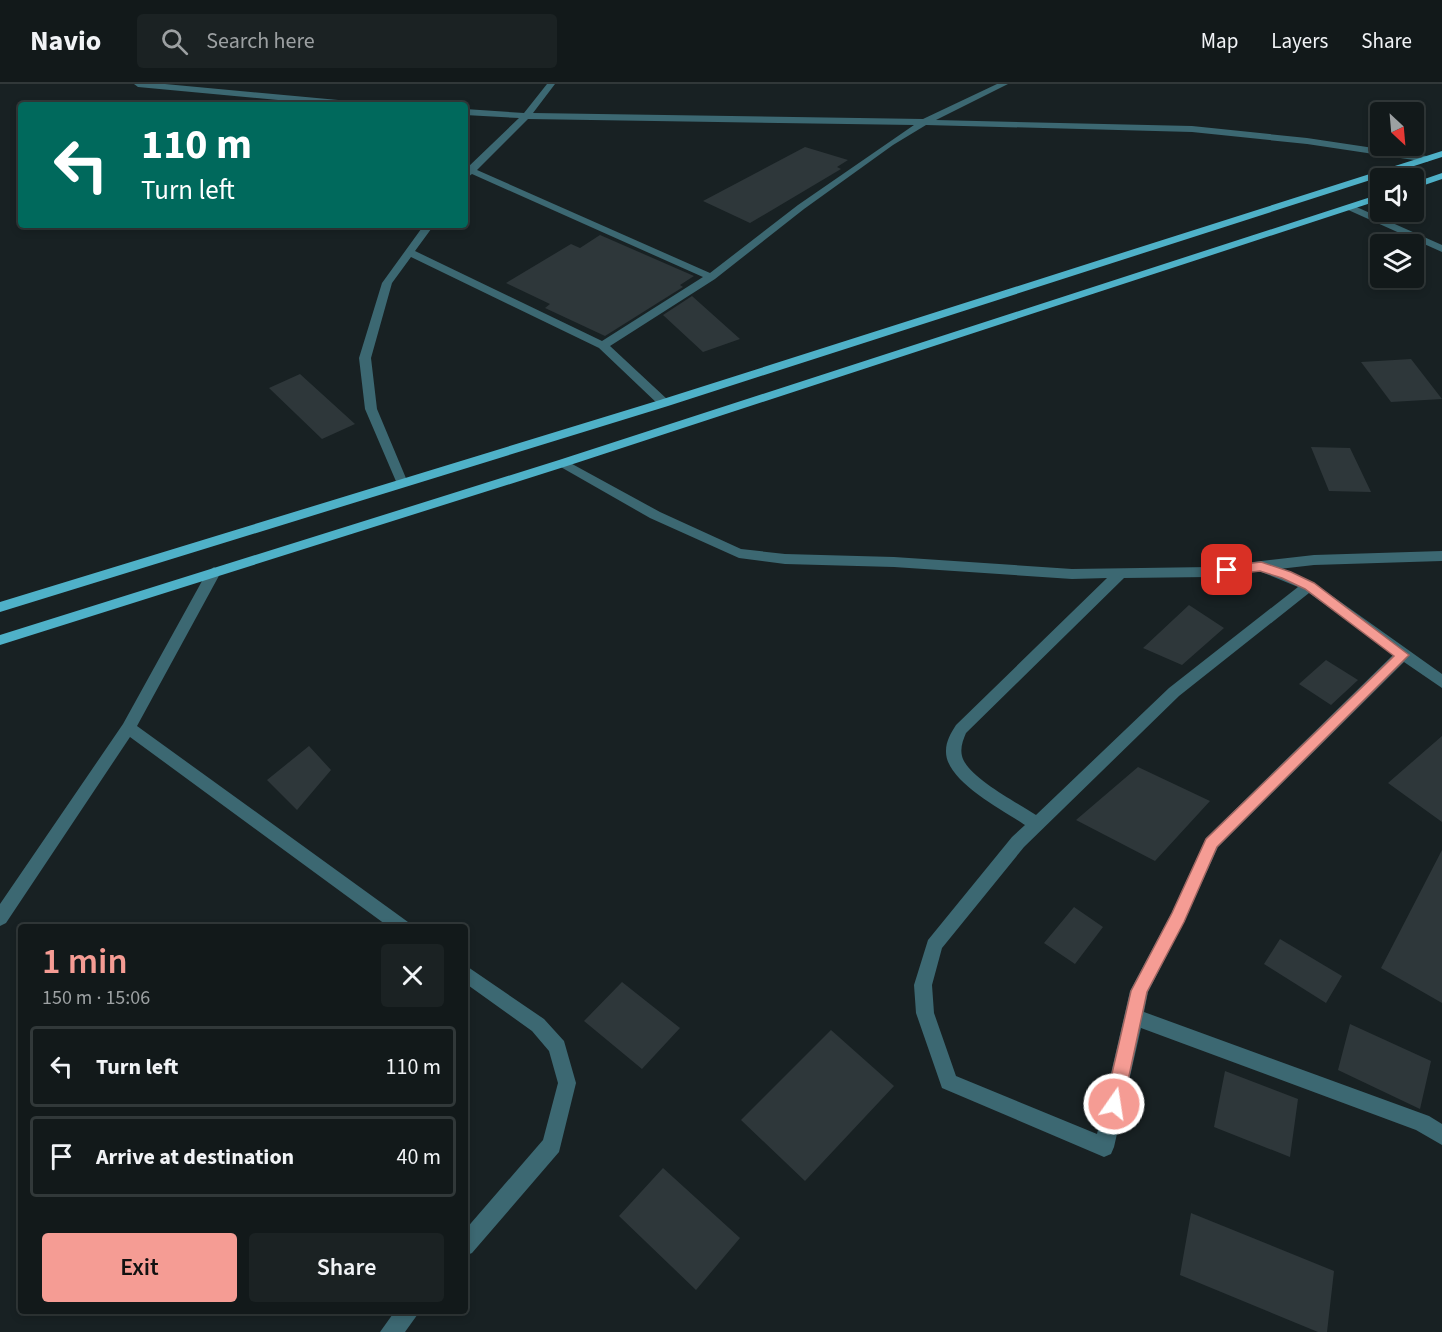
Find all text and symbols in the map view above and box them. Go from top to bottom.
search box [137,14,557,68]
text: Navio [30,21,101,61]
icon: search [158,25,191,58]
text: Search here [206,25,315,57]
text: Map [1201,26,1238,56]
text: Layers [1271,26,1328,56]
text: Share [1361,26,1412,56]
north arrow [1370,102,1424,156]
map controls [1370,102,1424,288]
text: 110 m [141,115,252,175]
icon: left [42,126,120,204]
button: sound [1370,168,1424,222]
text: Turn left [141,171,235,210]
button: layers [1370,234,1424,288]
pin [1201,544,1252,595]
icon: arrive [1210,553,1243,586]
text: 1 min [42,936,128,987]
button: close [381,944,444,1007]
text: 150 m · 15:06 [42,984,150,1012]
icon: left [45,1050,78,1083]
text: Turn left [96,1051,178,1083]
text: 110 m [386,1051,441,1083]
position arrow [1082,1072,1146,1136]
icon: arrive [45,1140,78,1173]
text: Arrive at destination [96,1141,294,1173]
text: 40 m [396,1141,441,1173]
button: Exit [42,1233,237,1302]
button: Share [249,1233,444,1302]

